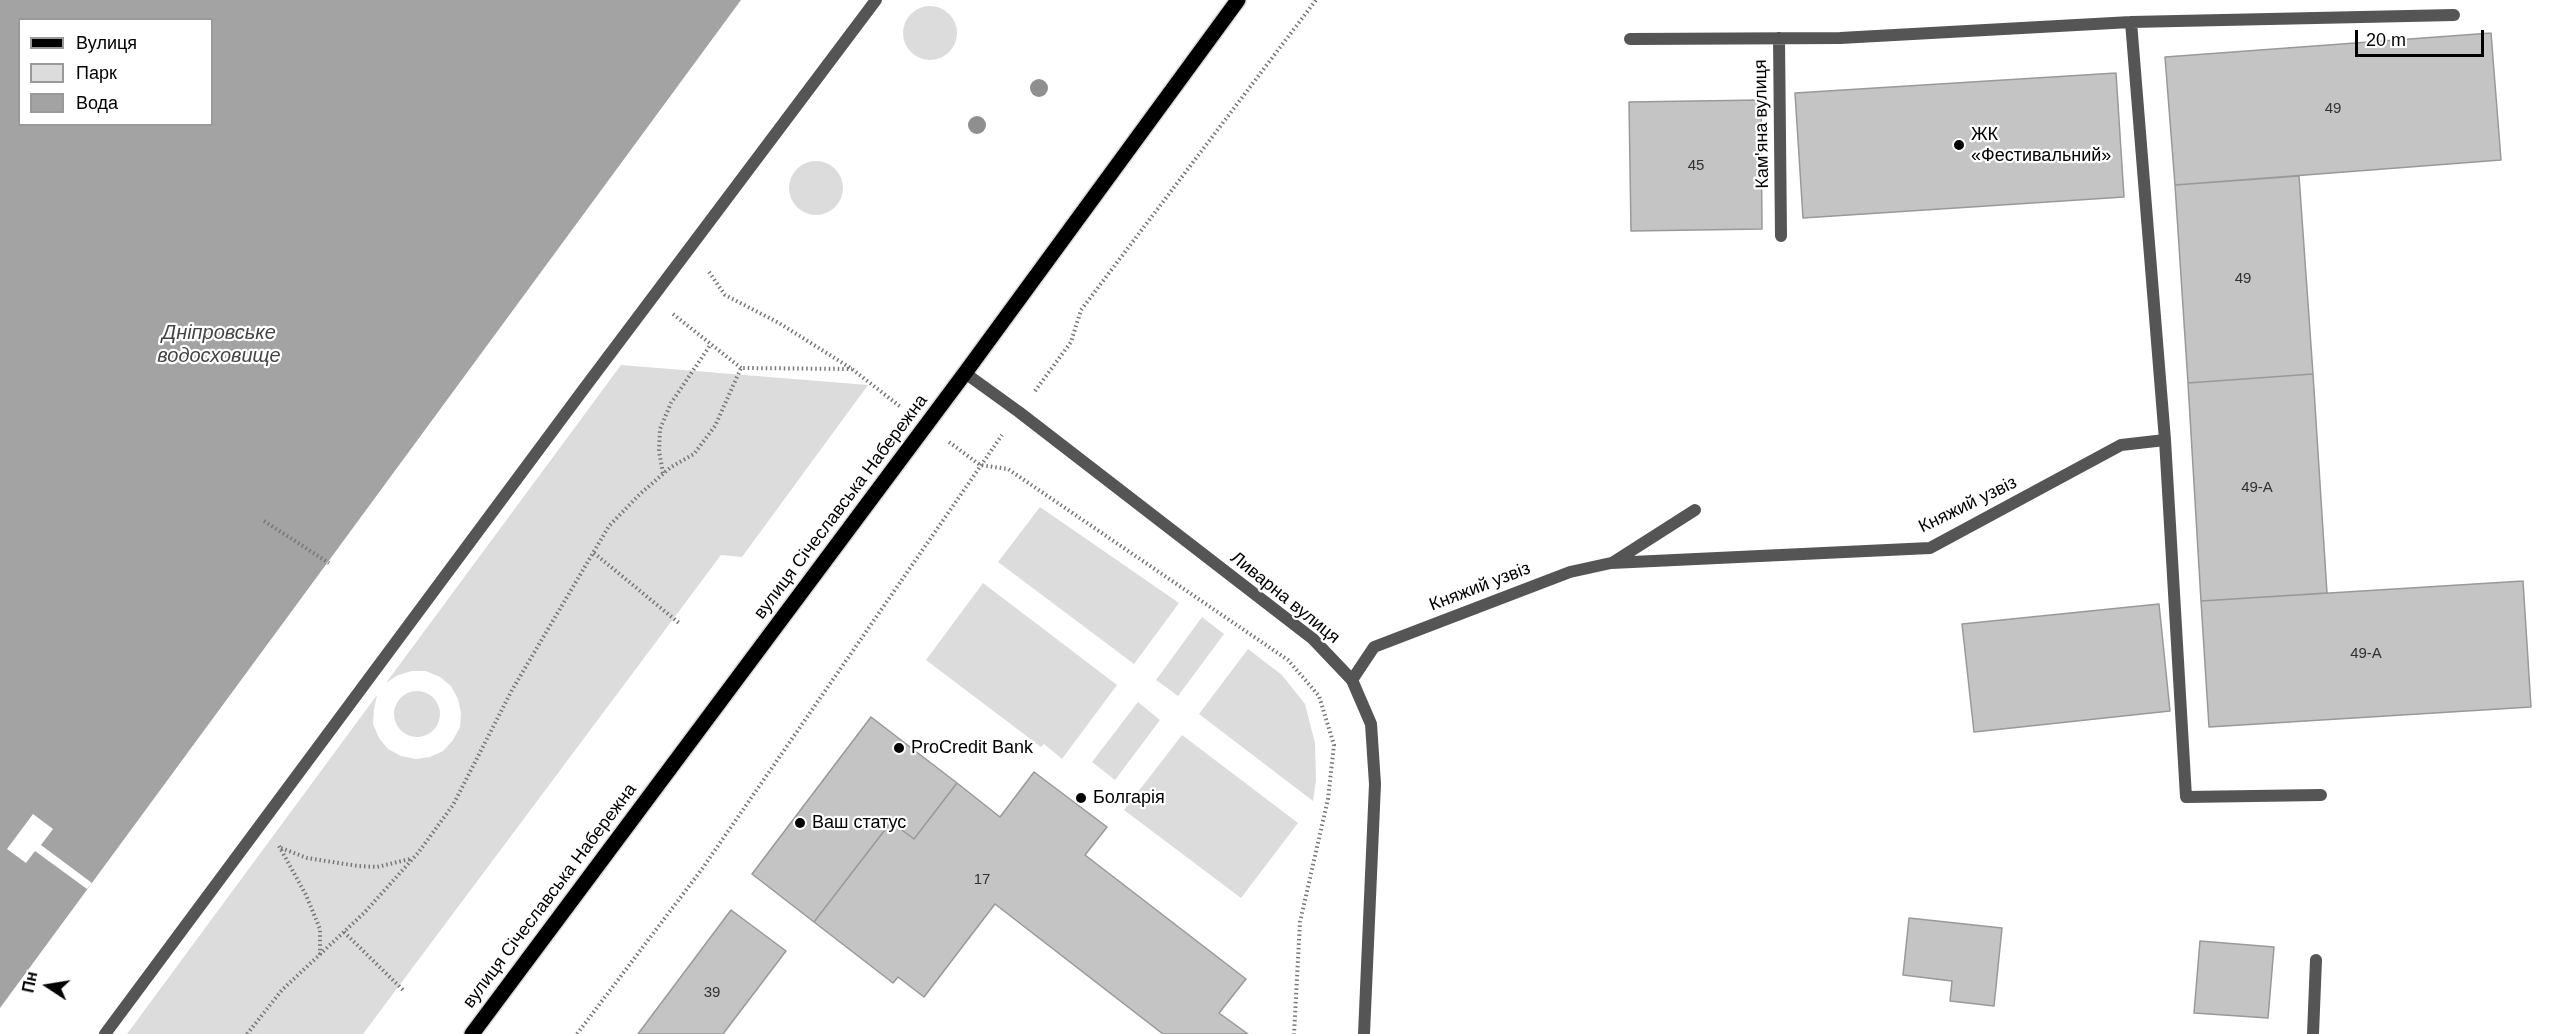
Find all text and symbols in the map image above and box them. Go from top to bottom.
legend [18,18,213,126]
scale bar [2358,18,2487,56]
text: 20 m [2366,30,2406,50]
text: Вулиця [76,33,137,53]
street label: Кам'яна вулиця [1750,59,1774,189]
text: Парк [76,63,117,83]
text: Вода [76,93,118,113]
house number: 49 [2325,100,2341,118]
place label: ЖК «Фестивальний» [1971,124,2111,166]
marker: ЖК «Фестивальний» [1952,138,1966,152]
house number: 45 [1688,157,1704,175]
house number: 49 [2235,270,2251,288]
water label: Дніпровське водосховище [157,321,281,368]
street label: вулиця Січеславська Набережна [750,391,932,623]
street label: Княжий узвіз [1915,472,2021,538]
house number: 49-А [2241,479,2273,497]
street label: Ливарна вулиця [1226,547,1344,649]
street label: Княжий узвіз [1426,558,1534,616]
house number: 49-А [2350,645,2382,663]
place label: ProCredit Bank [911,737,1033,759]
marker: ProCredit Bank [892,741,906,755]
street label: вулиця Січеславська Набережна [459,780,641,1012]
place label: Болгарія [1093,787,1165,809]
marker: Болгарія [1074,791,1088,805]
place label: Ваш статус [812,812,906,834]
marker: Ваш статус [793,816,807,830]
house number: 17 [974,871,990,889]
north arrow [18,956,78,1016]
text: Пн [19,970,40,994]
house number: 39 [704,984,720,1002]

